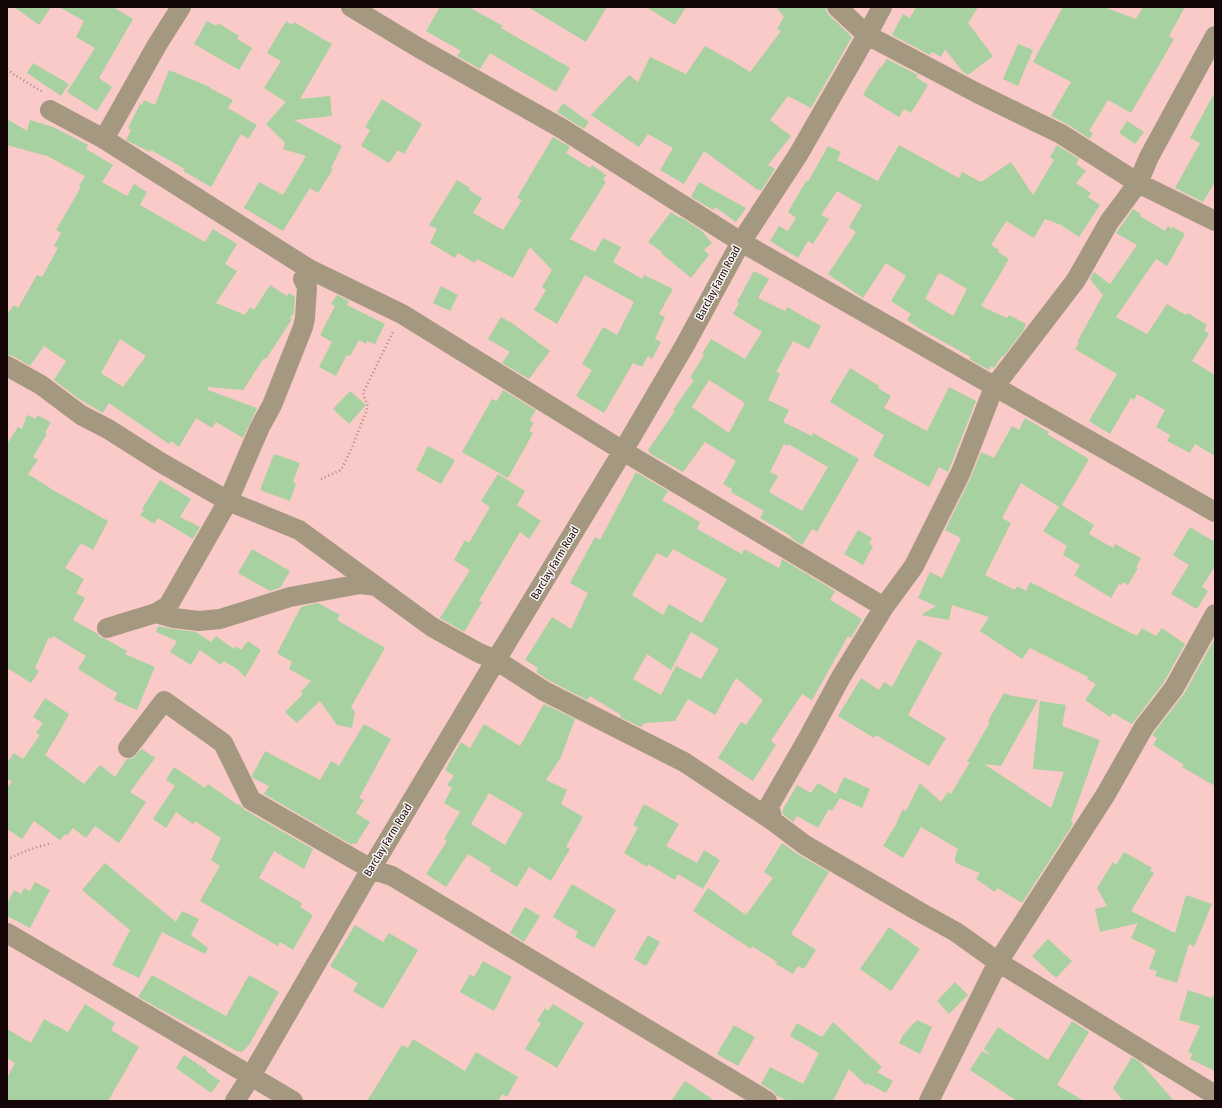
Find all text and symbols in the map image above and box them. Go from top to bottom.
street label: Barclay Farm Road [693,244,743,322]
street label: Barclay Farm Road [528,524,582,602]
street label: Barclay Farm Road [361,801,415,879]

